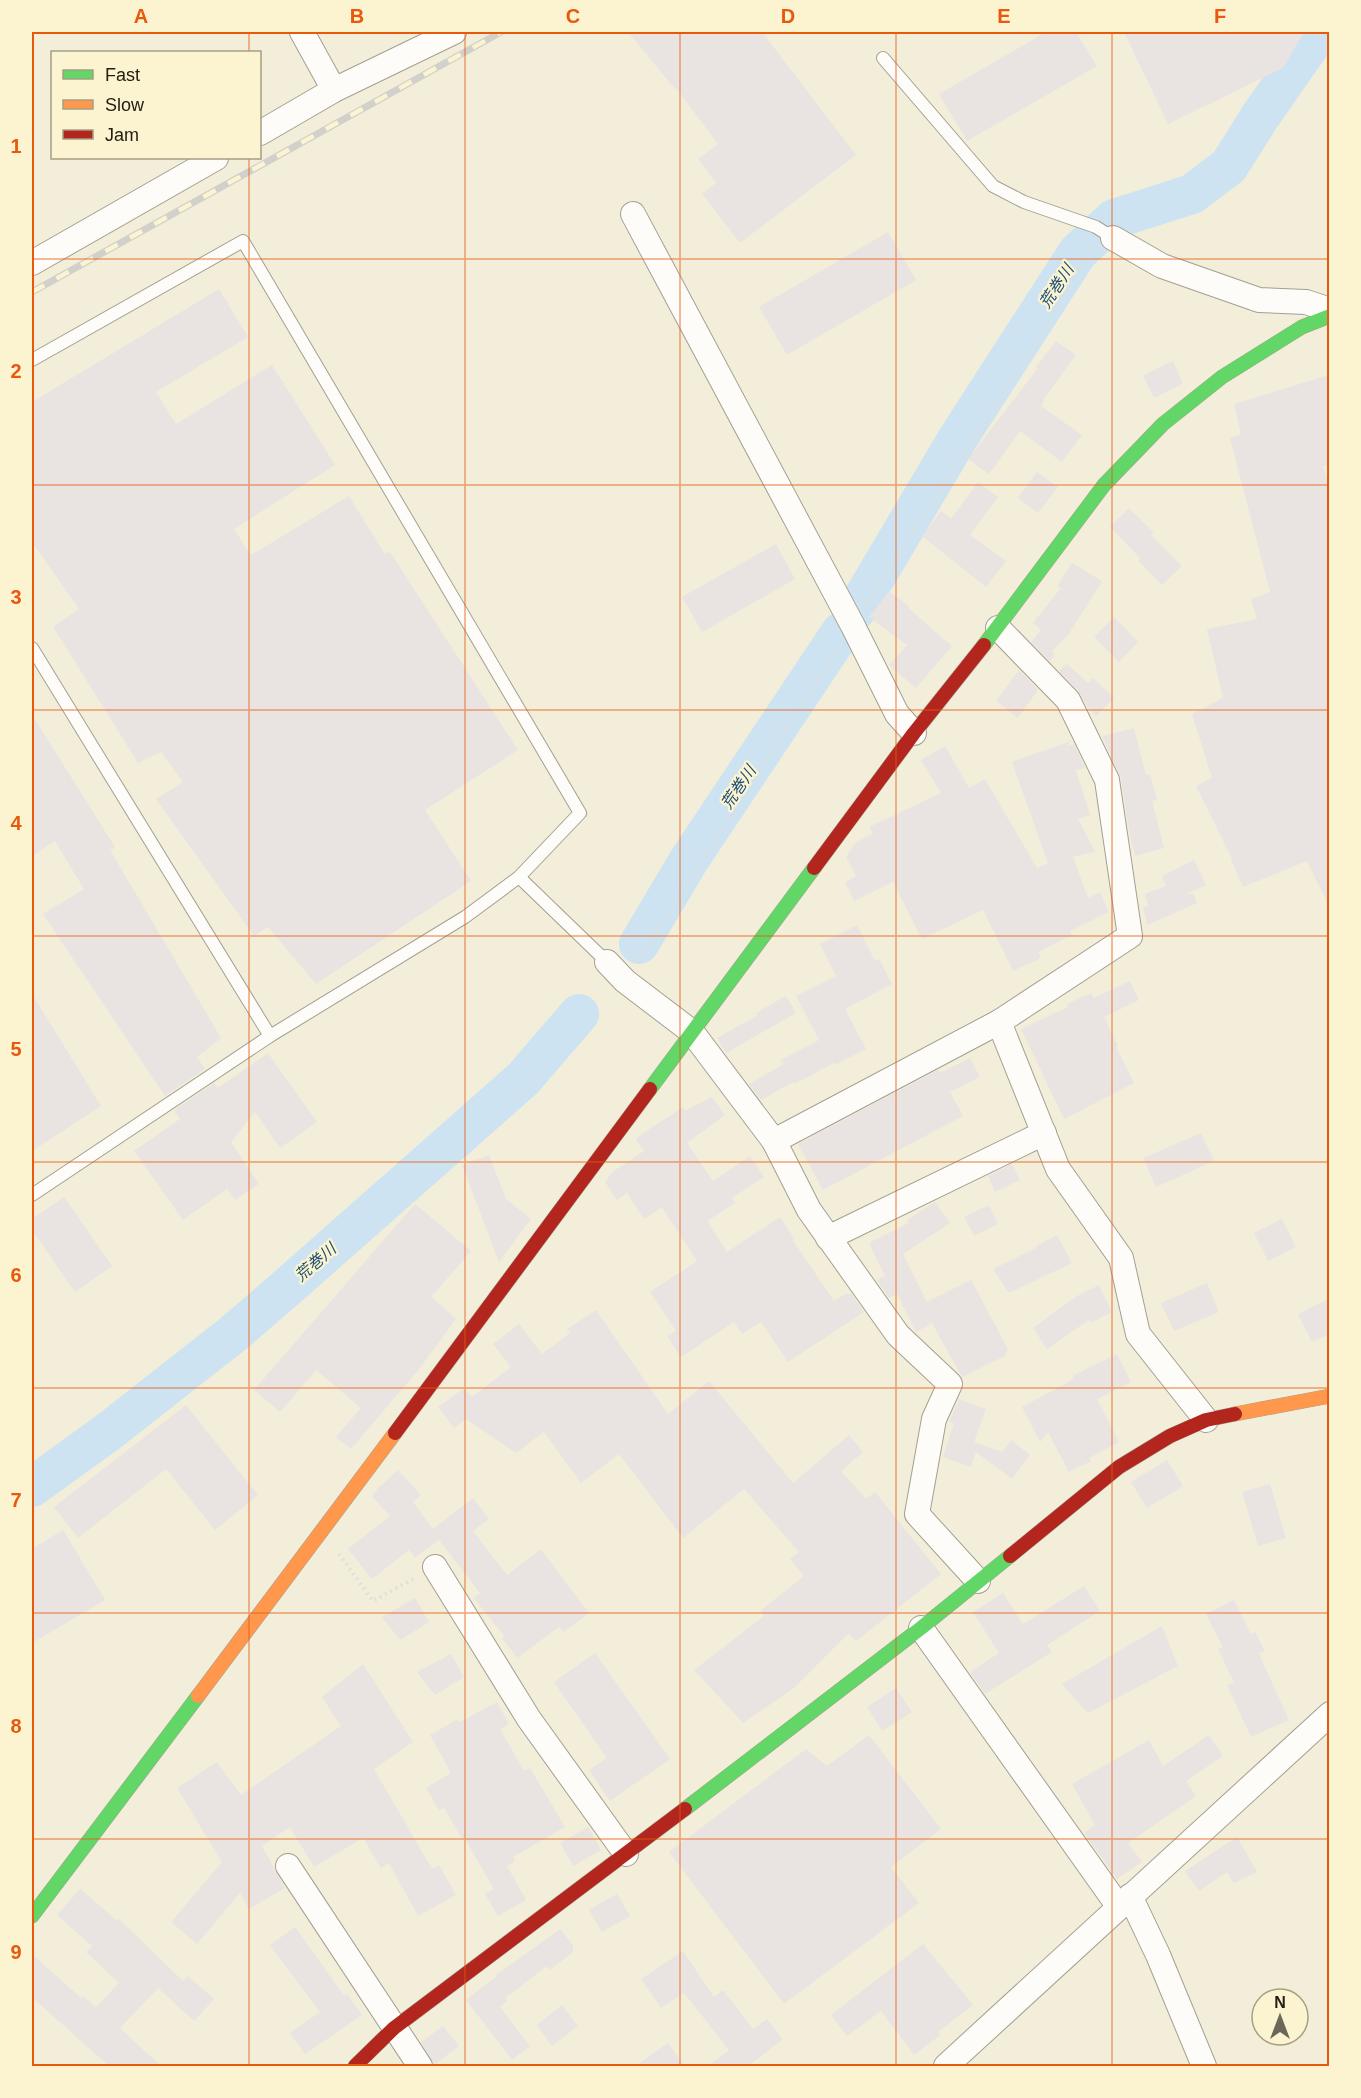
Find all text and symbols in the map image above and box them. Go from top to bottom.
text: A [134,5,148,27]
text: B [350,5,364,27]
text: C [566,5,580,27]
text: D [781,5,795,27]
text: E [997,5,1011,27]
text: F [1214,5,1226,27]
legend [51,51,261,159]
text: Fast [105,65,140,85]
text: Slow [105,95,145,115]
text: Jam [105,125,139,145]
text: 1 [10,135,22,157]
water label: 荒巻川 [1036,260,1078,311]
text: 2 [10,360,22,382]
text: 3 [10,586,22,608]
water label: 荒巻川 [718,761,760,812]
text: 4 [10,812,22,834]
text: 5 [10,1038,22,1060]
water label: 荒巻川 [292,1239,341,1285]
text: 6 [10,1264,22,1286]
text: 7 [10,1489,22,1511]
text: 8 [10,1715,22,1737]
text: 9 [10,1941,22,1963]
north arrow [1250,1987,1310,2047]
text: N [1274,1994,1286,2011]

